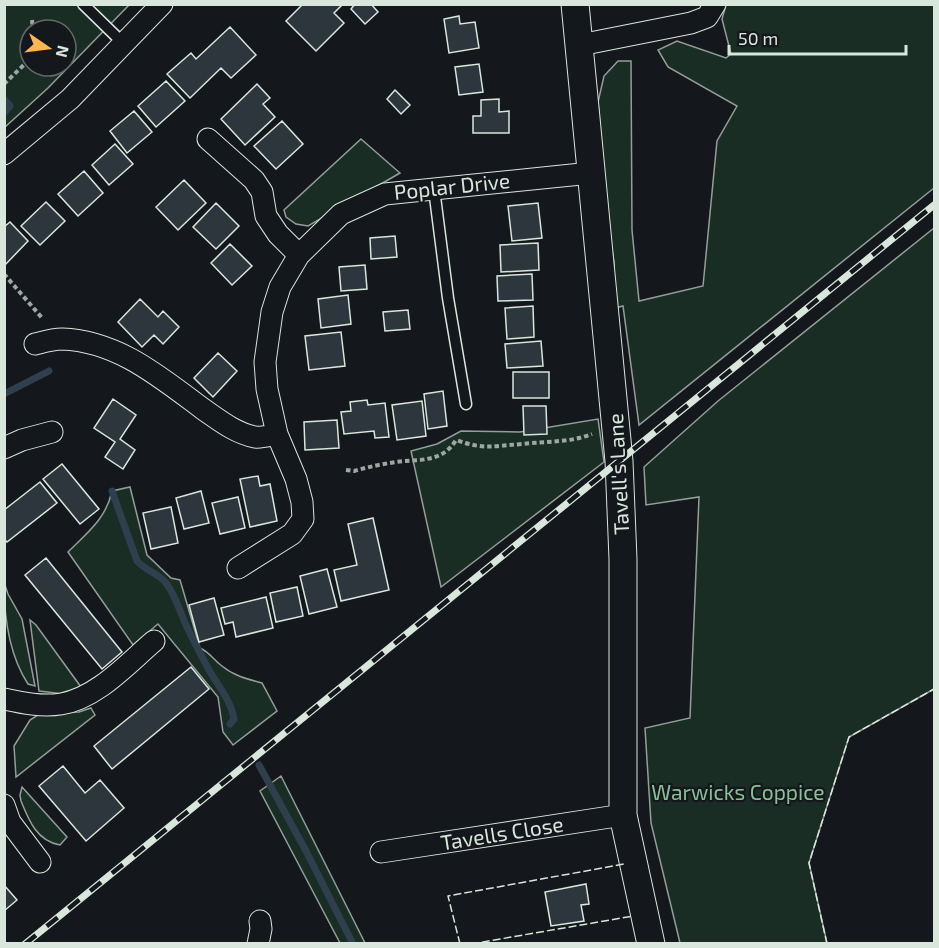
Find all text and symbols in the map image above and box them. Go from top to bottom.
north arrow [18,18,78,78]
scale bar [729,18,906,56]
text: 50 m [738,27,778,49]
text: N [52,44,74,60]
street label: Poplar Drive [393,167,511,204]
street label: Tavell's Lane [602,413,633,535]
park label: Warwicks Coppice [651,779,825,804]
street label: Tavells Close [439,810,565,855]

